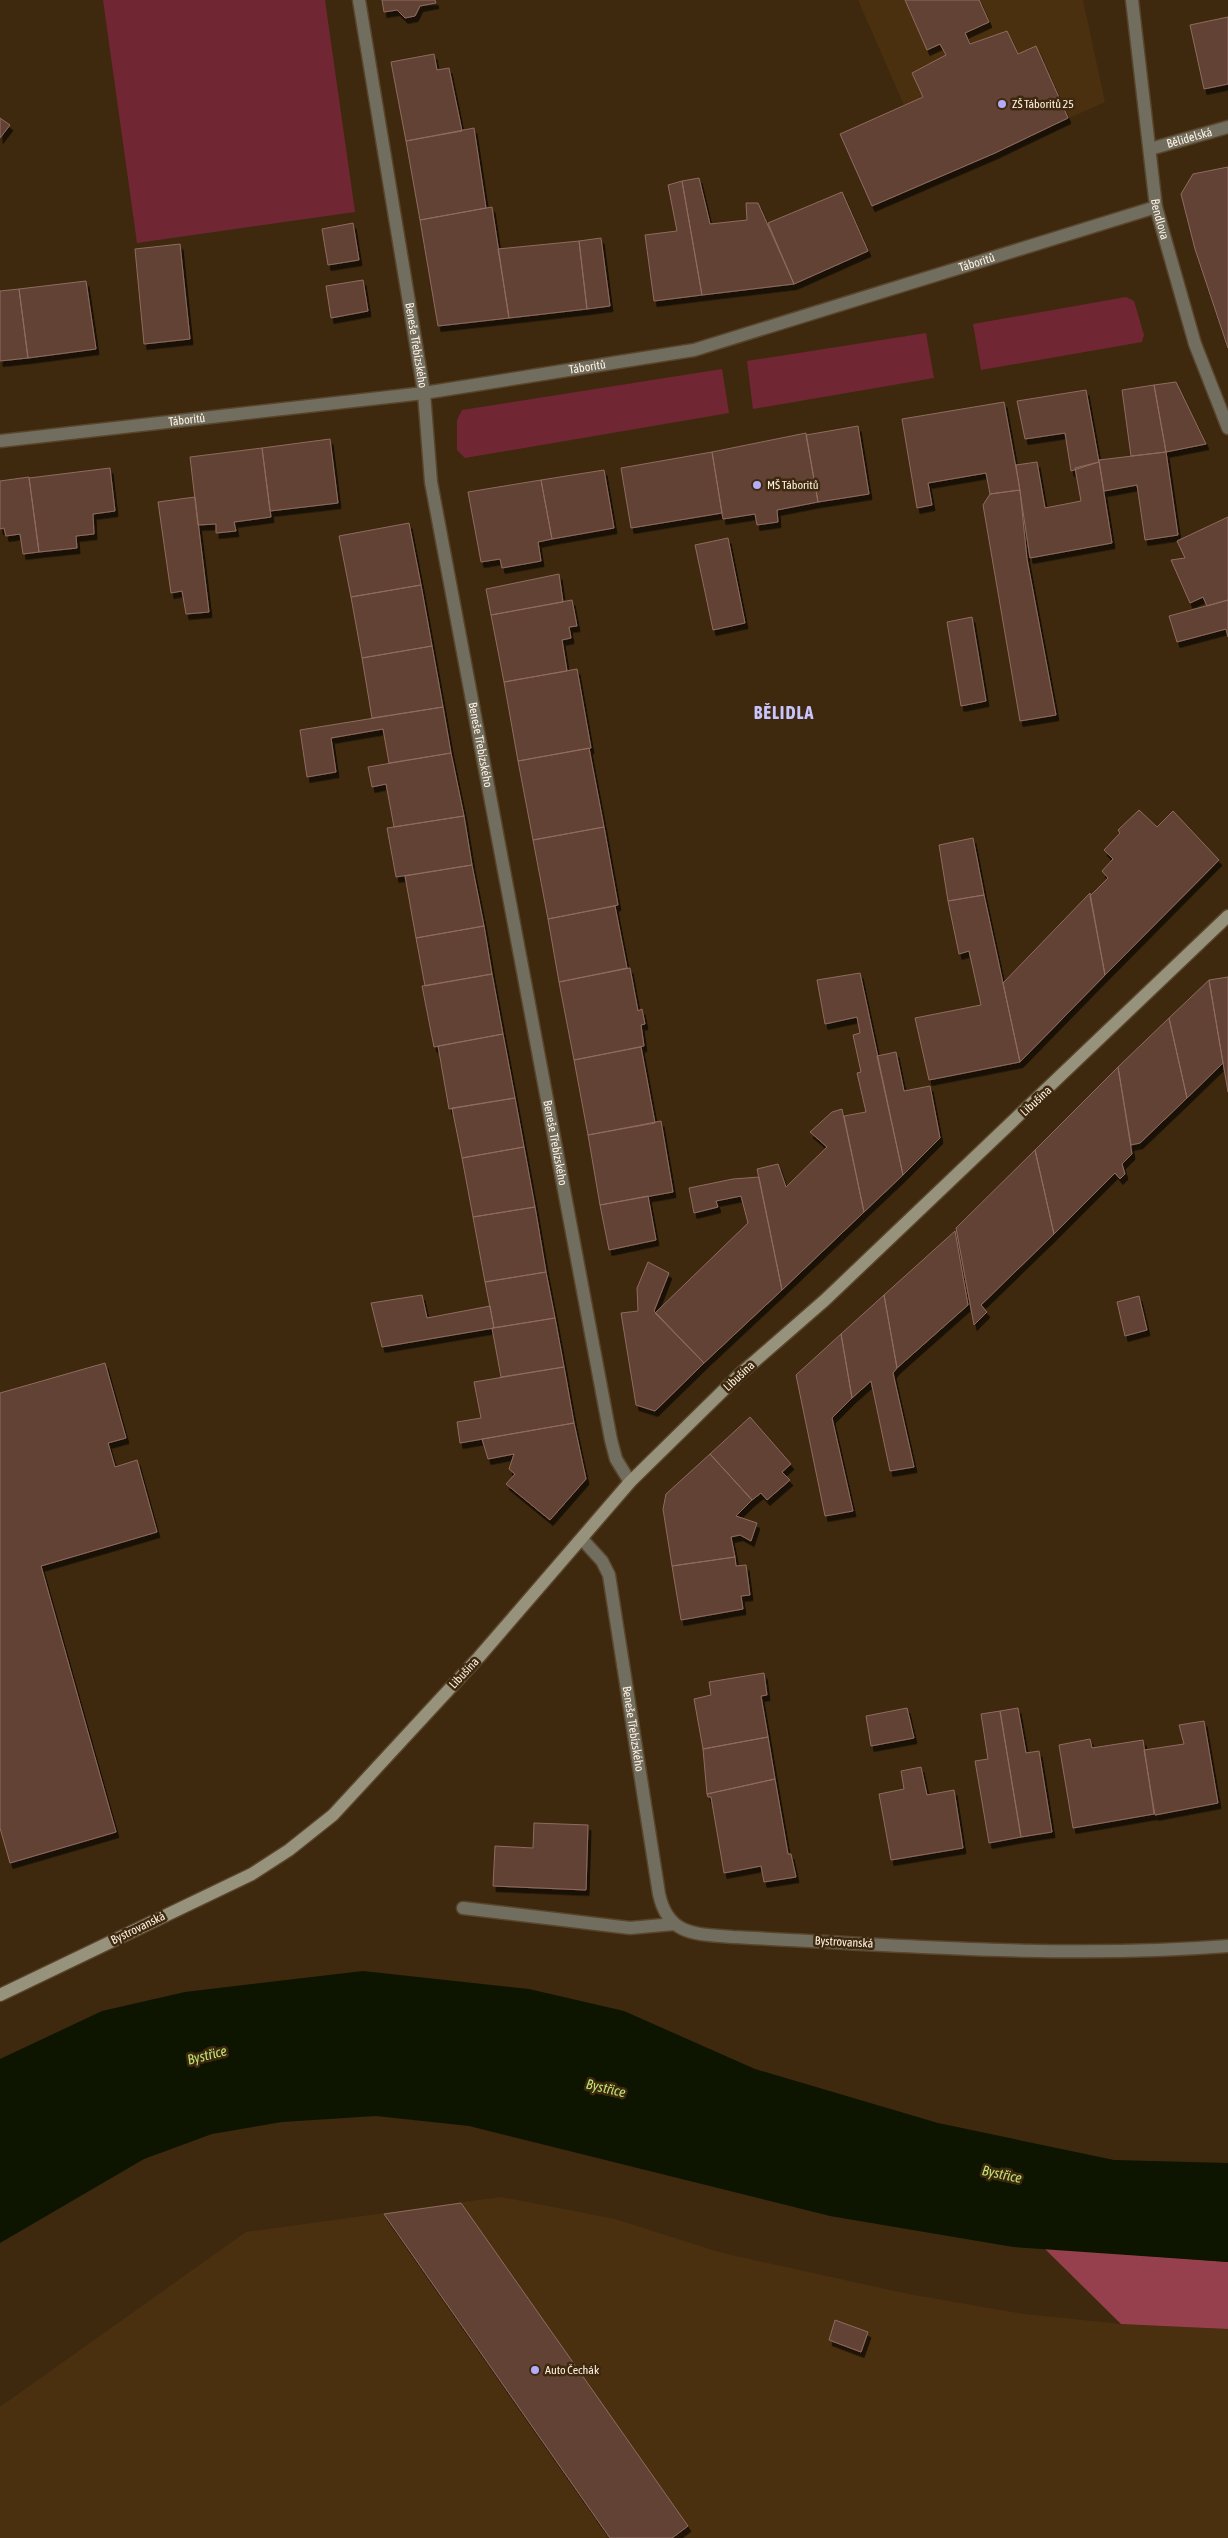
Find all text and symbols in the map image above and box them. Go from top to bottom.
place label: ZŠ Táboritů 25 [1012,97,1074,111]
marker: ZŠ Táboritů 25 [996,98,1008,110]
street label: Bělidelská [1165,125,1214,151]
street label: Bendlova [1148,198,1172,241]
street label: Táboritů [957,250,997,275]
street label: Beneše Třebízského [402,302,430,389]
street label: Táboritů [568,357,607,377]
street label: Táboritů [168,411,206,429]
place label: MŠ Táboritů [767,478,819,492]
marker: MŠ Táboritů [751,479,763,491]
street label: Beneše Třebízského [466,701,495,789]
district label: BĚLIDLA [754,702,814,723]
street label: Libušina [1018,1083,1054,1119]
street label: Beneše Třebízského [540,1099,570,1187]
street label: Libušina [721,1358,757,1394]
street label: Libušina [446,1655,482,1691]
street label: Beneše Třebízského [619,1685,647,1773]
street label: Bystrovanská [109,1909,167,1947]
street label: Bystrovanská [814,1933,874,1951]
water label: Bystřice [186,2042,228,2068]
water label: Bystřice [585,2076,627,2100]
water label: Bystřice [981,2162,1023,2186]
place label: Auto Čechák [545,2363,600,2377]
marker: Auto Čechák [529,2364,541,2376]

